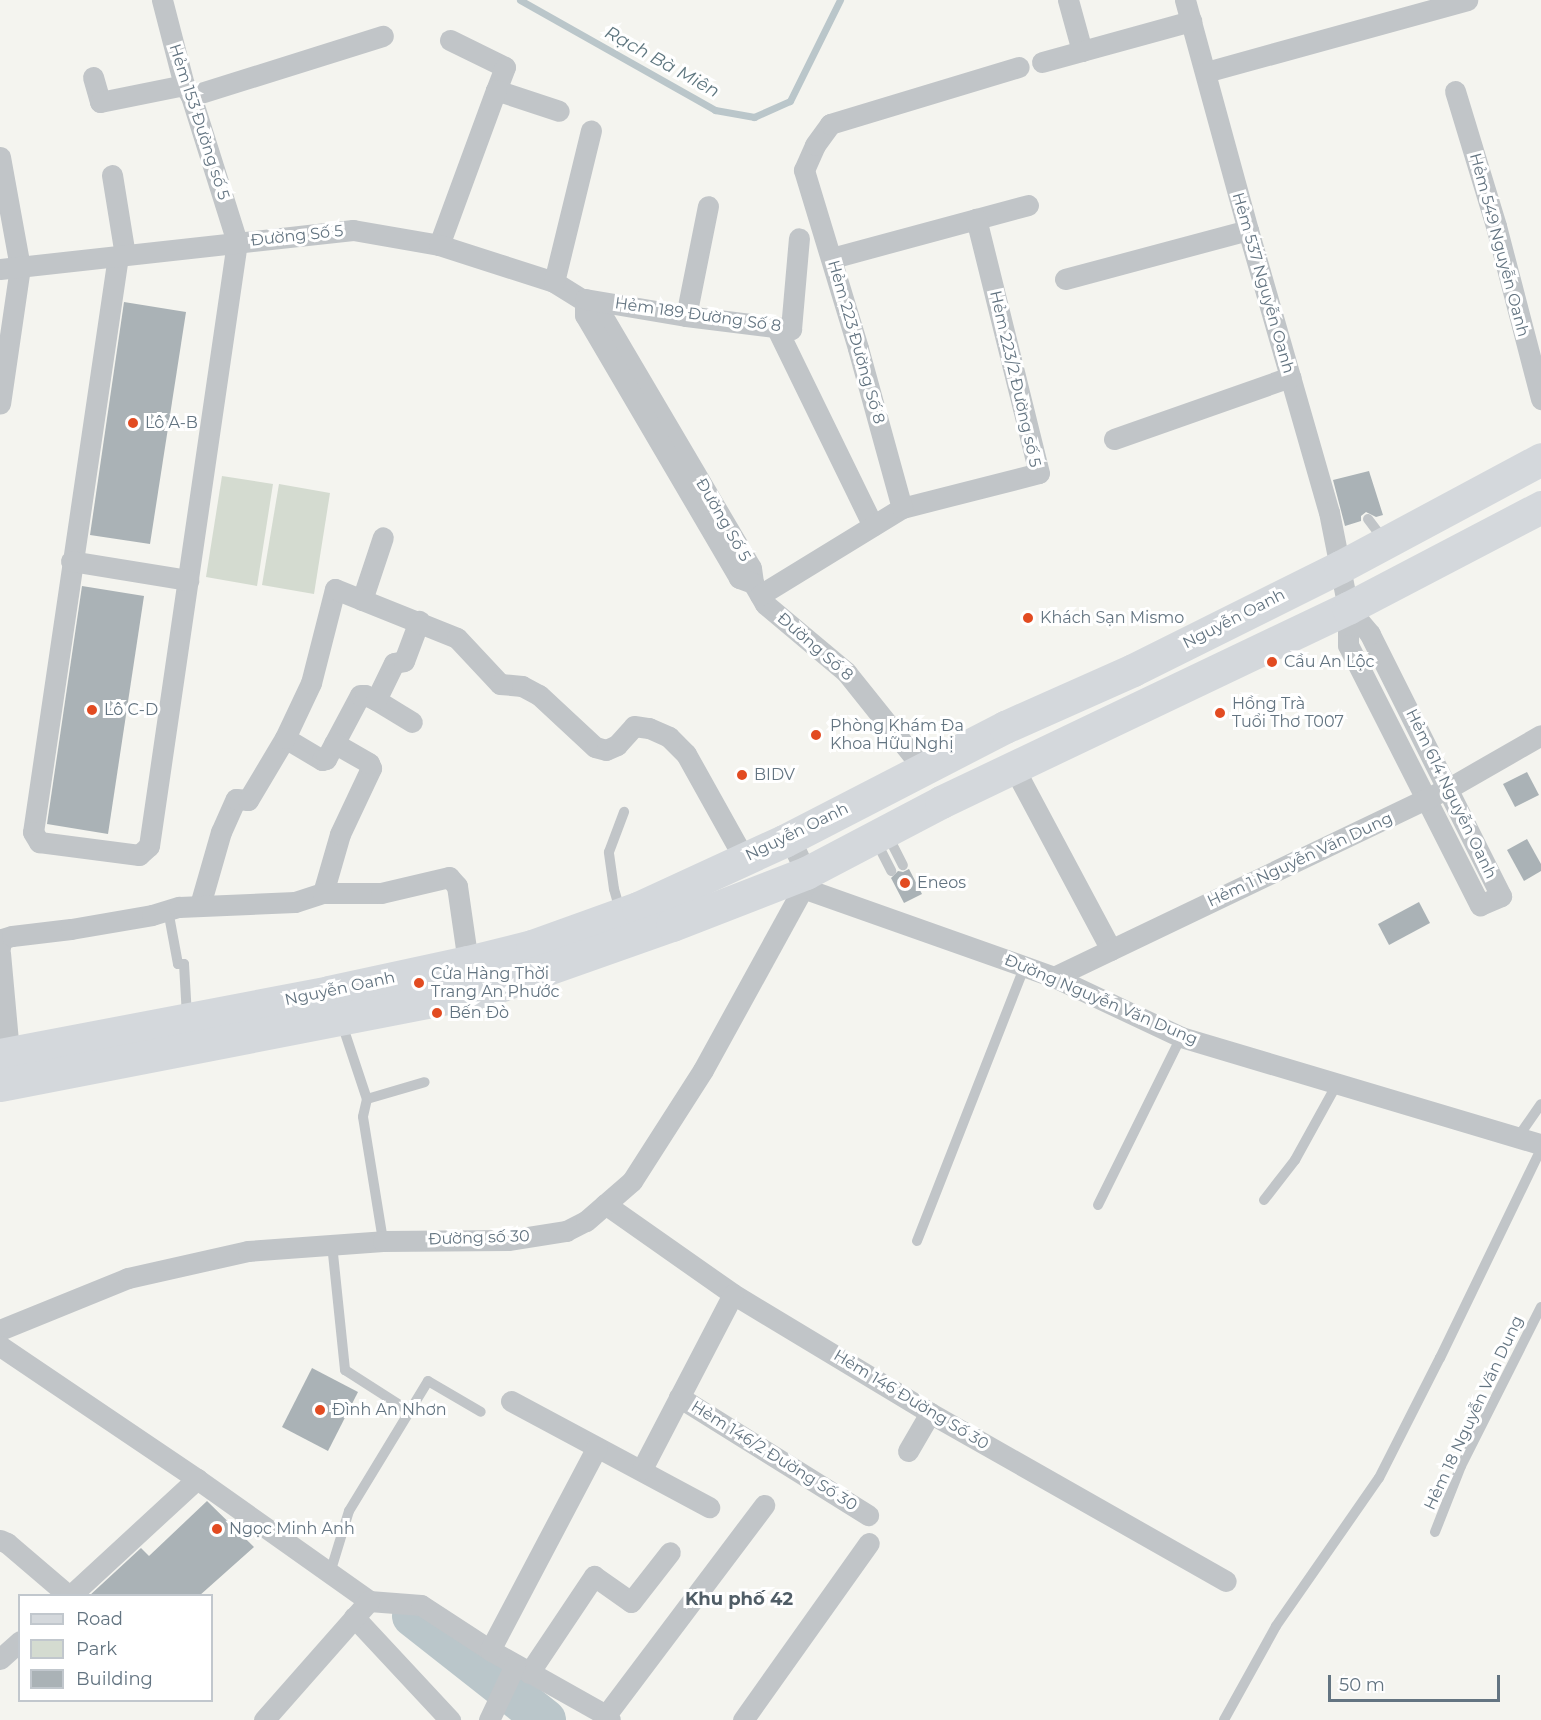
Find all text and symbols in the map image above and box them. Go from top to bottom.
water label: Rạch Bà Miên [601,22,723,102]
street label: Hẻm 153 Đường số 5 [165,42,233,202]
street label: Hẻm 549 Nguyễn Oanh [1465,151,1533,339]
street label: Hẻm 537 Nguyễn Oanh [1228,190,1298,376]
street label: Đường Số 5 [250,222,344,250]
street label: Hẻm 223 Đường Số 8 [823,258,889,426]
street label: Hẻm 223/2 Đường số 5 [985,289,1045,469]
street label: Hẻm 189 Đường Số 8 [614,294,782,336]
place label: Lô A-B [145,413,198,433]
marker: Lô A-B [126,416,140,430]
street label: Đường Số 5 [691,475,755,565]
street label: Nguyễn Oanh [1180,585,1288,653]
place label: Khách Sạn Mismo [1040,608,1184,628]
street label: Đường Số 8 [773,609,857,685]
marker: Khách Sạn Mismo [1021,611,1035,625]
place label: Cầu An Lộc [1284,652,1374,672]
marker: Cầu An Lộc [1265,655,1279,669]
place label: Hồng Trà Tuổi Thơ T007 [1232,694,1344,732]
place label: Lô C-D [104,700,158,720]
marker: Lô C-D [85,703,99,717]
marker: Hồng Trà Tuổi Thơ T007 [1213,706,1227,720]
street label: Hẻm 614 Nguyễn Oanh [1402,706,1500,882]
place label: Phòng Khám Đa Khoa Hữu Nghị [830,716,964,754]
marker: Phòng Khám Đa Khoa Hữu Nghị [807,726,825,744]
place label: BIDV [754,765,795,785]
marker: BIDV [735,768,749,782]
street label: Nguyễn Oanh [742,799,852,865]
street label: Hẻm 1 Nguyễn Văn Dung [1204,809,1396,911]
place label: Eneos [917,873,966,893]
marker: Eneos [898,876,912,890]
street label: Đường Nguyễn Văn Dung [1001,951,1201,1049]
place label: Cửa Hàng Thời Trang An Phước [431,964,559,1002]
street label: Nguyễn Oanh [283,968,397,1010]
marker: Cửa Hàng Thời Trang An Phước [412,976,426,990]
place label: Bến Đò [449,1003,509,1023]
marker: Bến Đò [430,1006,444,1020]
street label: Đường số 30 [428,1227,530,1249]
street label: Hẻm 18 Nguyễn Văn Dung [1420,1313,1528,1513]
street label: Hẻm 146 Đường Số 30 [830,1346,992,1454]
street label: Hẻm 146/2 Đường Số 30 [687,1397,861,1515]
place label: Đình An Nhơn [332,1400,447,1420]
marker: Đình An Nhơn [313,1403,327,1417]
place label: Ngọc Minh Anh [229,1519,355,1539]
marker: Ngọc Minh Anh [210,1522,224,1536]
district label: Khu phố 42 [685,1588,793,1610]
legend [18,1594,213,1702]
text: Road [76,1608,123,1630]
text: Park [76,1638,117,1660]
scale bar [1331,1663,1504,1701]
text: Building [76,1668,153,1690]
text: 50 m [1339,1674,1385,1696]

